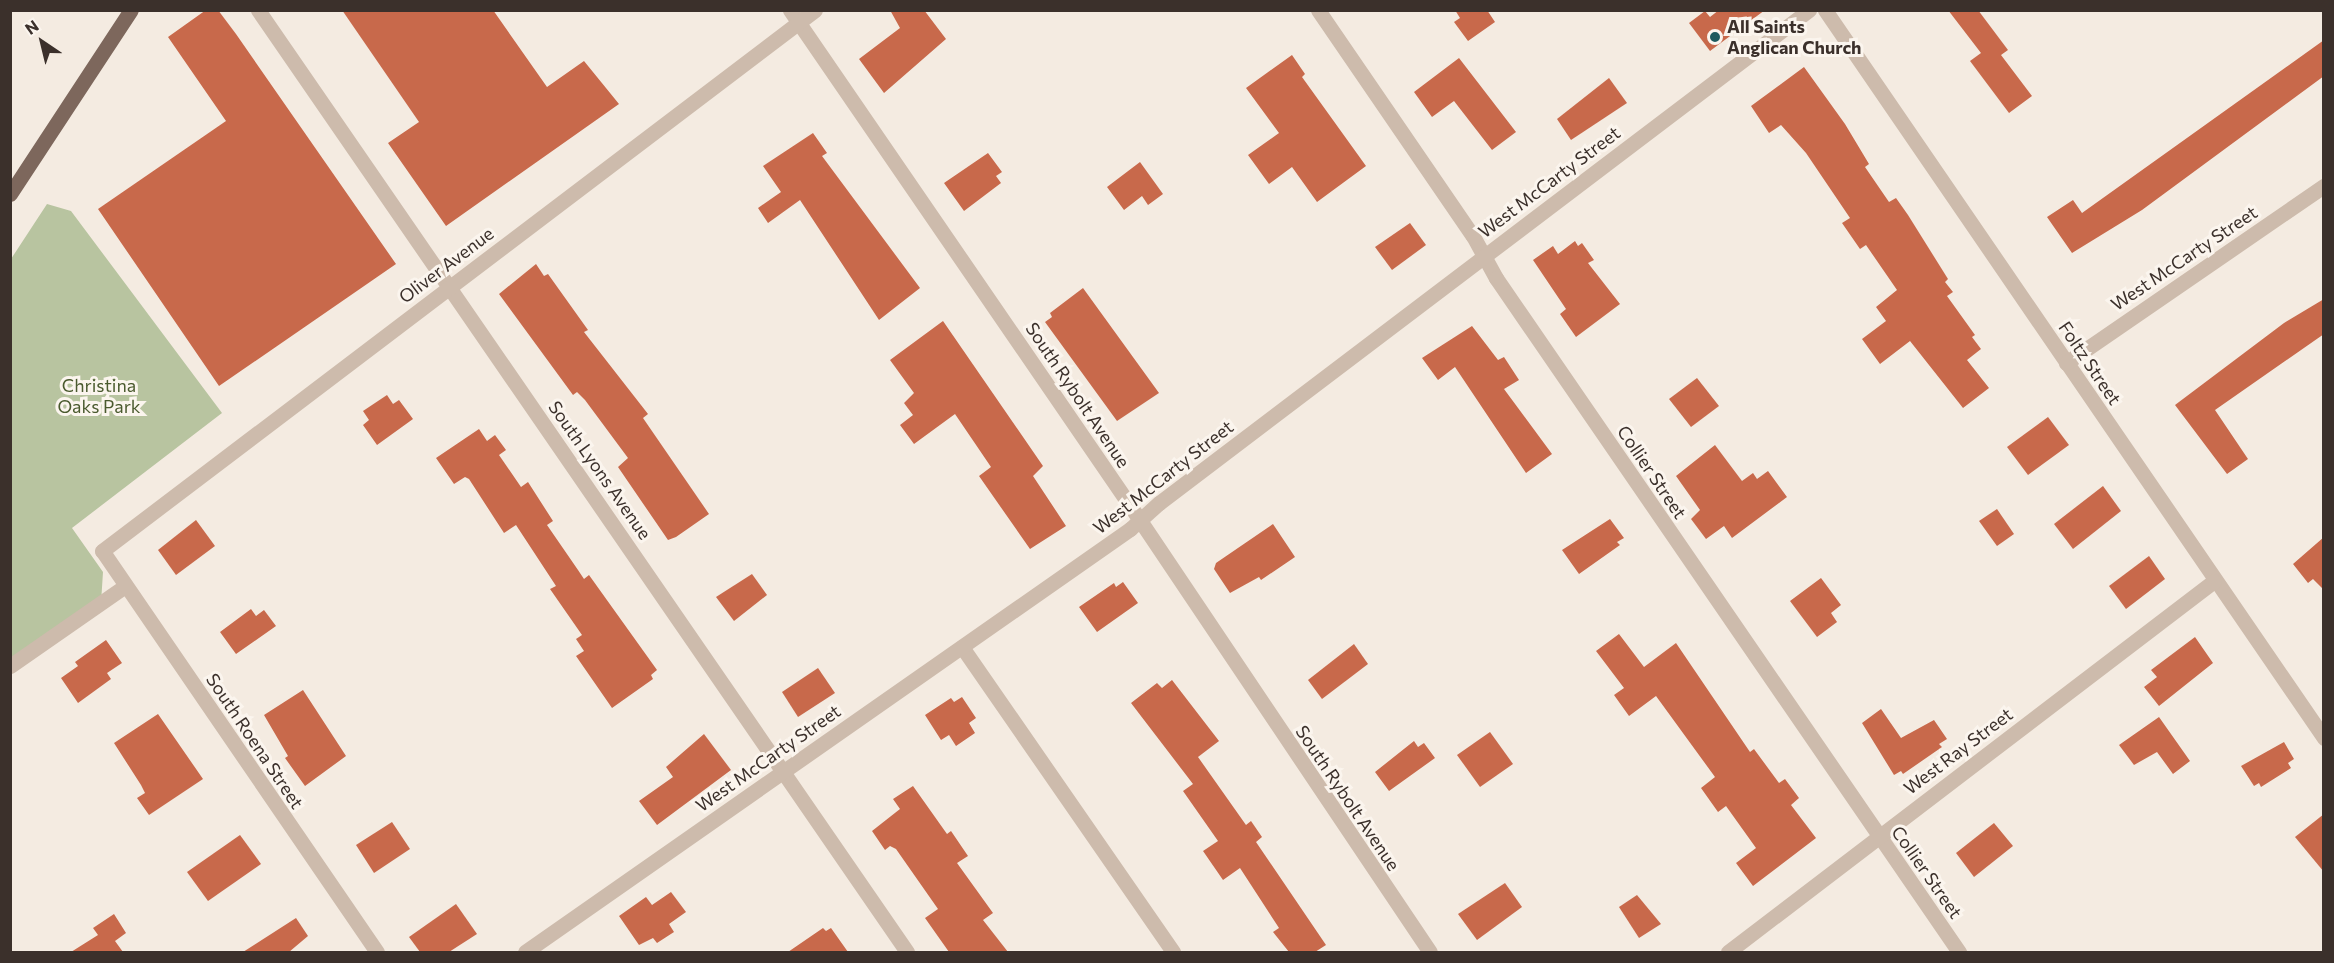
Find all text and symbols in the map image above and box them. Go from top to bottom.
north arrow [12,12,72,72]
text: N [21,16,42,38]
place label: All Saints Anglican Church [1727,16,1862,58]
marker: All Saints Anglican Church [1708,30,1722,44]
street label: West McCarty Street [1474,122,1624,242]
street label: West McCarty Street [2107,201,2261,315]
street label: Oliver Avenue [394,222,498,308]
street label: Foltz Street [2054,317,2126,409]
street label: South Rybolt Avenue [1021,318,1135,472]
park label: Christina Oaks Park [57,375,141,418]
street label: South Lyons Avenue [544,397,656,543]
street label: West McCarty Street [1089,416,1237,538]
street label: Collier Street [1613,421,1691,523]
street label: South Roena Street [202,669,308,813]
street label: West McCarty Street [692,700,844,816]
street label: West Ray Street [1899,703,2017,799]
street label: South Rybolt Avenue [1291,721,1405,875]
street label: Collier Street [1887,822,1967,922]

